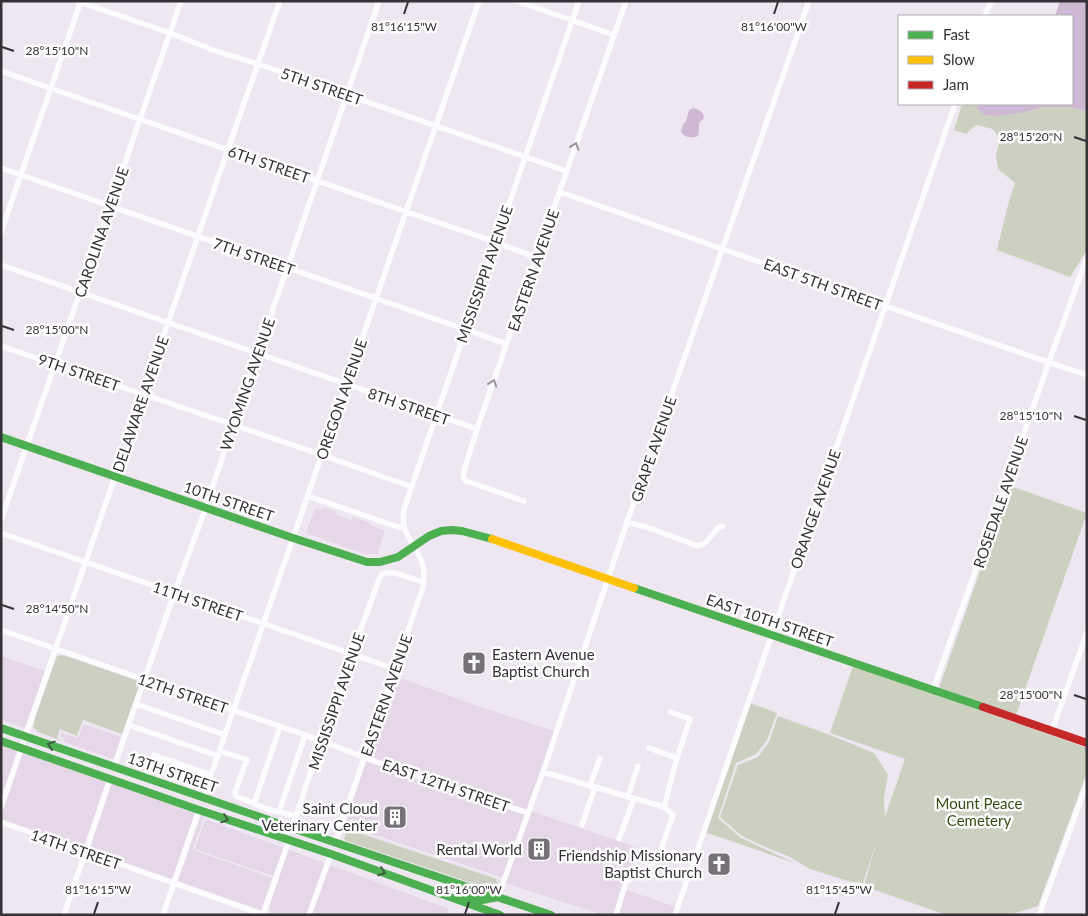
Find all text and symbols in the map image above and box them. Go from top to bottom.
legend [898,15,1073,105]
text: 81°16'15"W [371,19,438,34]
text: 81°16'00"W [741,19,808,34]
text: Fast [943,25,970,43]
text: 28°15'10"N [26,43,88,58]
text: Slow [943,50,975,68]
street label: 5TH STREET [279,64,365,108]
text: Jam [943,75,969,93]
text: 28°15'20"N [1000,129,1062,144]
street label: 6TH STREET [226,142,312,186]
one-way arrow [569,143,579,151]
street label: CAROLINA AVENUE [70,164,132,300]
street label: MISSISSIPPI AVENUE [452,203,516,345]
street label: EASTERN AVENUE [504,207,562,333]
street label: 7TH STREET [211,234,297,278]
street label: EAST 5TH STREET [761,254,885,314]
street label: WYOMING AVENUE [216,315,278,453]
text: 28°15'00"N [26,322,88,337]
street label: DELAWARE AVENUE [108,333,172,475]
street label: OREGON AVENUE [312,336,370,462]
street label: 9TH STREET [36,350,122,394]
one-way arrow [487,379,497,387]
street label: 8TH STREET [366,384,452,428]
street label: GRAPE AVENUE [626,394,680,504]
text: 28°15'10"N [1000,408,1062,423]
street label: ROSEDALE AVENUE [969,434,1031,570]
street label: ORANGE AVENUE [786,447,844,571]
street label: 10TH STREET [182,477,277,525]
street label: 11TH STREET [151,577,246,625]
street label: EAST 10TH STREET [704,590,836,650]
text: 28°14'50"N [26,601,88,616]
street label: MISSISSIPPI AVENUE [304,630,368,772]
street label: EASTERN AVENUE [357,632,415,758]
place label: Eastern Avenue Baptist Church [492,645,595,680]
church icon: Eastern Avenue Baptist Church [461,650,487,676]
street label: 12TH STREET [136,669,231,717]
text: 28°15'00"N [1000,687,1062,702]
one-way arrow [47,741,55,751]
street label: 13TH STREET [126,748,221,796]
street label: EAST 12TH STREET [380,755,512,815]
park label: Mount Peace Cemetery [936,794,1023,829]
place label: Saint Cloud Veterinary Center [262,799,379,834]
building icon: Saint Cloud Veterinary Center [382,804,408,830]
one-way arrow [221,813,229,823]
street label: 14TH STREET [29,825,124,873]
building icon: Rental World [526,836,552,862]
place label: Rental World [436,840,522,858]
place label: Friendship Missionary Baptist Church [558,846,702,881]
church icon: Friendship Missionary Baptist Church [706,851,732,877]
one-way arrow [377,866,385,876]
text: 81°16'15"W [65,882,132,897]
text: 81°16'00"W [436,882,503,897]
text: 81°15'45"W [806,882,873,897]

